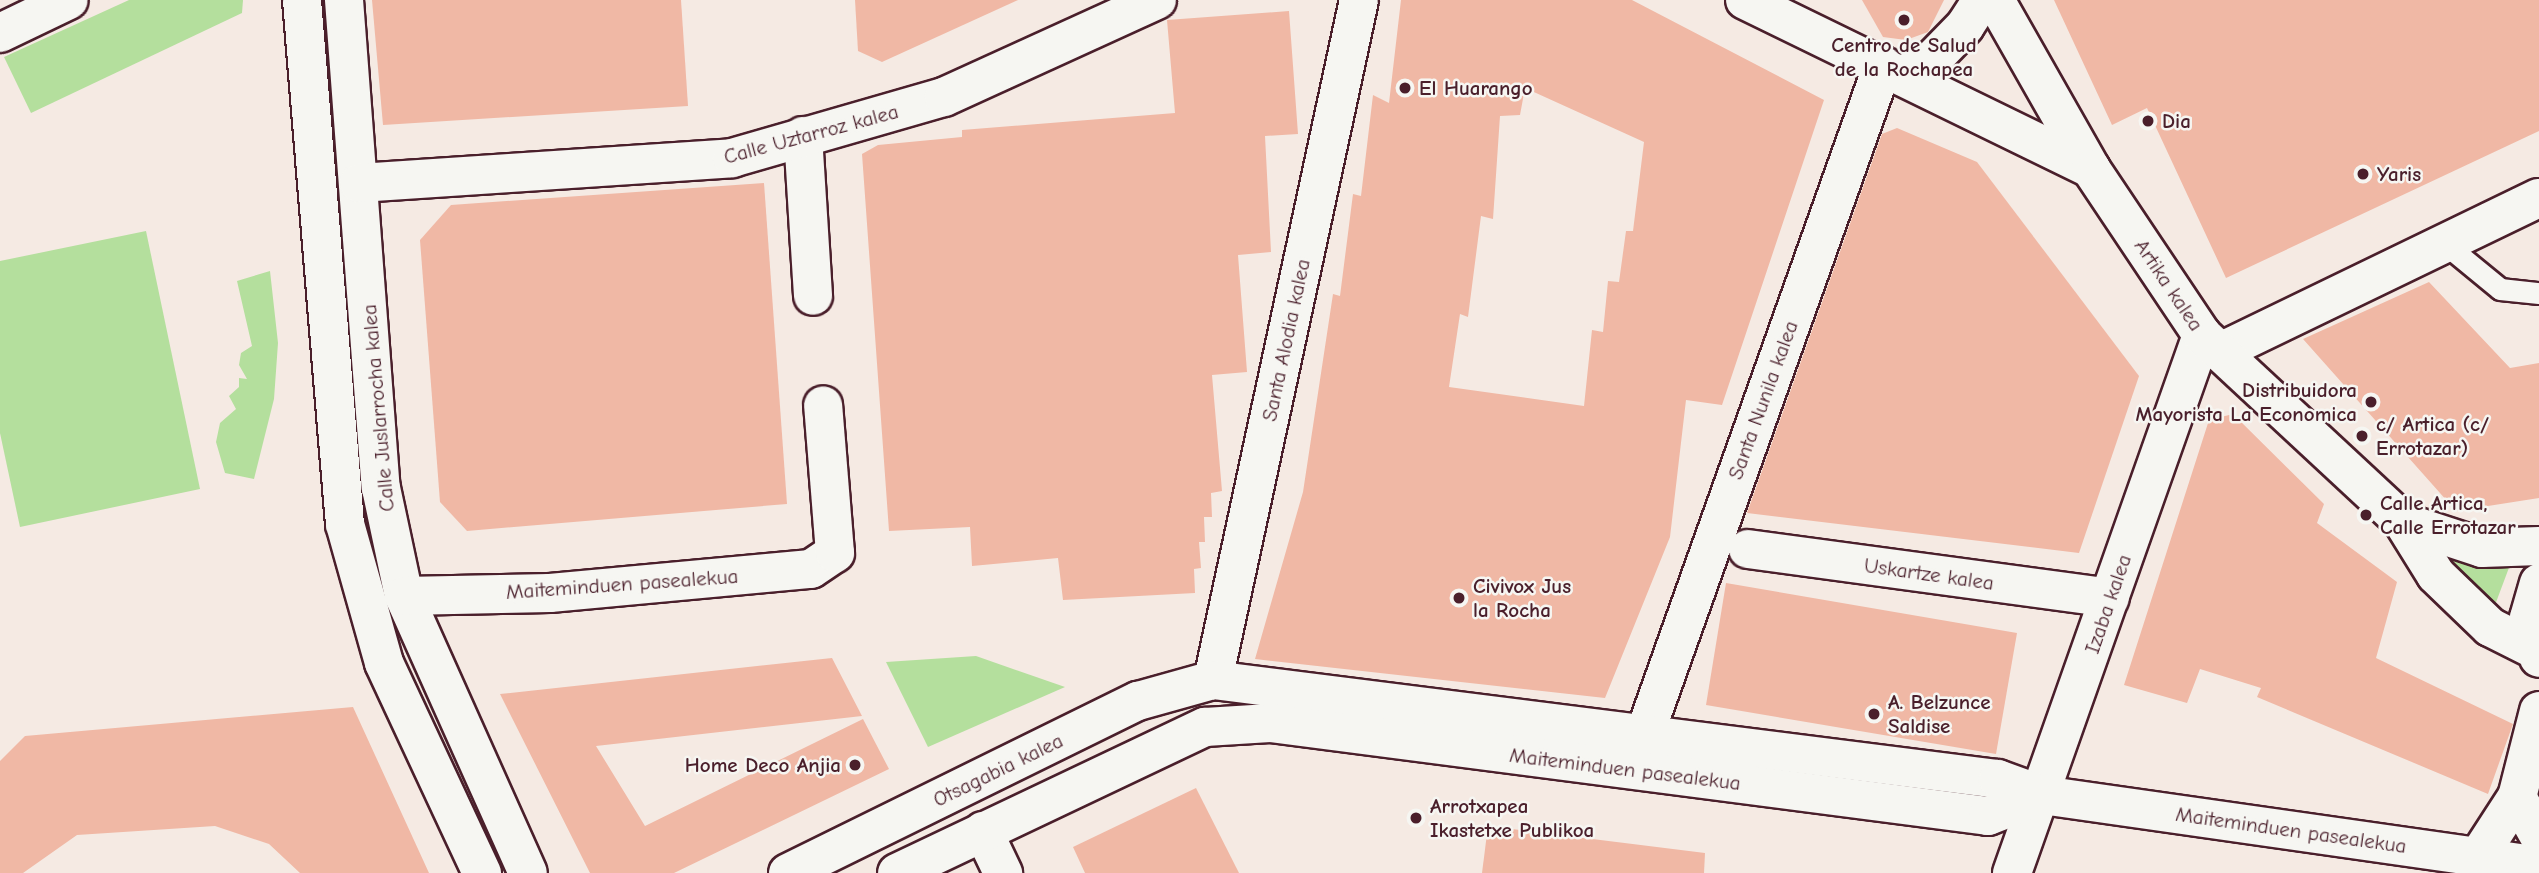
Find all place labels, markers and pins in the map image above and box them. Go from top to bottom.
marker: Centro de Salud de la Rochapea [1894,10,1914,30]
place label: Centro de Salud de la Rochapea [1831,32,1977,82]
place label: El Huarango [1419,75,1533,101]
marker: El Huarango [1397,80,1413,96]
place label: Dia [2162,108,2191,134]
marker: Dia [2140,113,2156,129]
place label: Yaris [2377,161,2421,187]
marker: Yaris [2355,166,2371,182]
place label: Distribuidora Mayorista La Economica [2136,377,2357,427]
marker: Distribuidora Mayorista La Economica [2363,394,2379,410]
place label: c/ Artica (c/ Errotazar) [2376,411,2489,461]
marker: c/ Artica (c/ Errotazar) [2354,428,2370,444]
place label: Calle Artica, Calle Errotazar [2380,490,2516,540]
marker: Calle Artica, Calle Errotazar [2358,507,2374,523]
place label: Civivox Jus la Rocha [1473,573,1571,623]
marker: Civivox Jus la Rocha [1451,590,1467,606]
place label: A. Belzunce Saldise [1888,689,1990,739]
marker: A. Belzunce Saldise [1866,706,1882,722]
place label: Home Deco Anjia [685,752,841,778]
marker: Home Deco Anjia [847,757,863,773]
place label: Arrotxapea Ikastetxe Publikoa [1430,793,1594,843]
marker: Arrotxapea Ikastetxe Publikoa [1408,810,1424,826]

